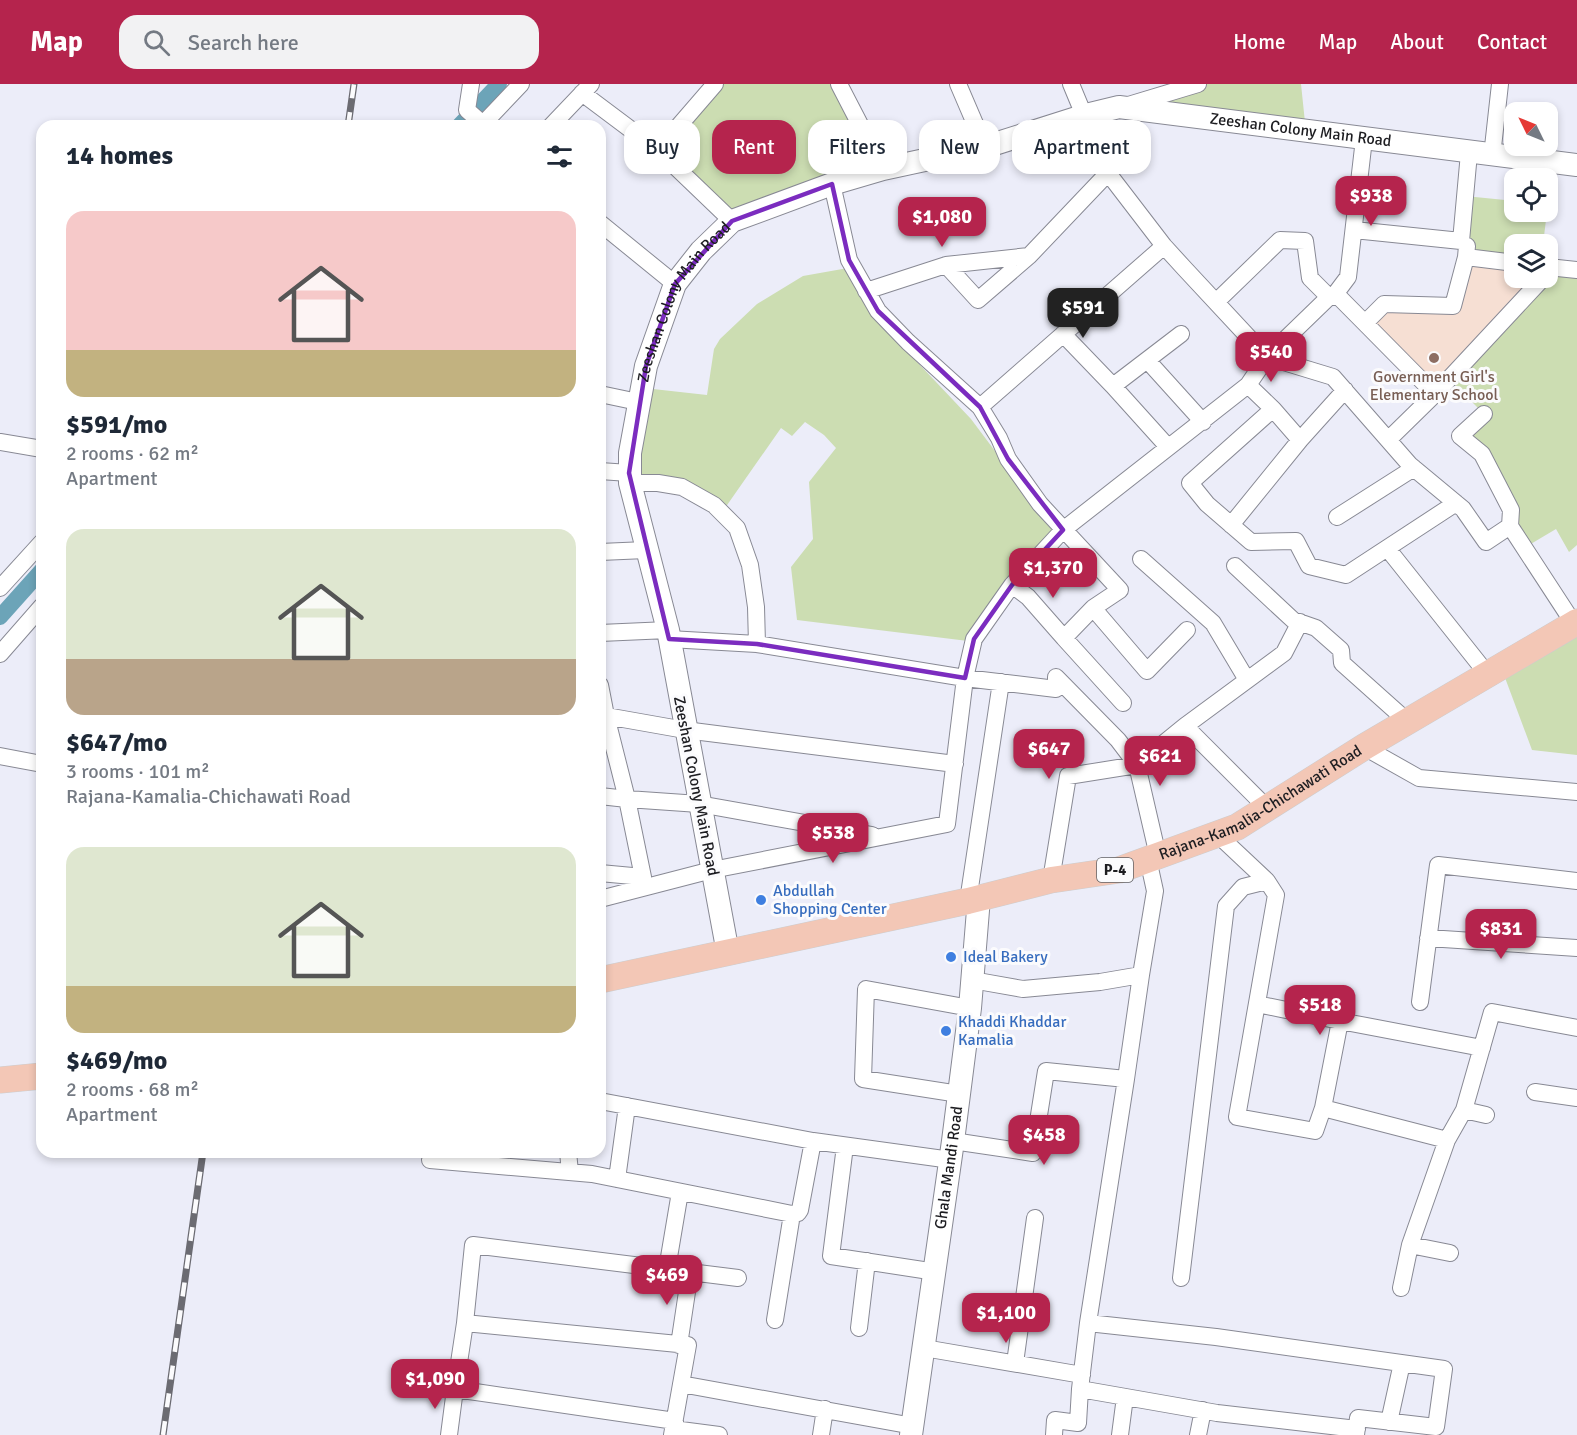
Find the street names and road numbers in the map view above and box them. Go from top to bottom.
street label: Zeeshan Colony Main Road [1209,109,1393,151]
street label: Zeeshan Colony Main Road [633,218,735,384]
street label: Zeeshan Colony Main Road [669,694,723,878]
street label: Rajana-Kamalia-Chichawati Road [1156,741,1366,865]
road number: P-4 [1097,858,1133,882]
street label: Ghala Mandi Road [931,1105,967,1230]

